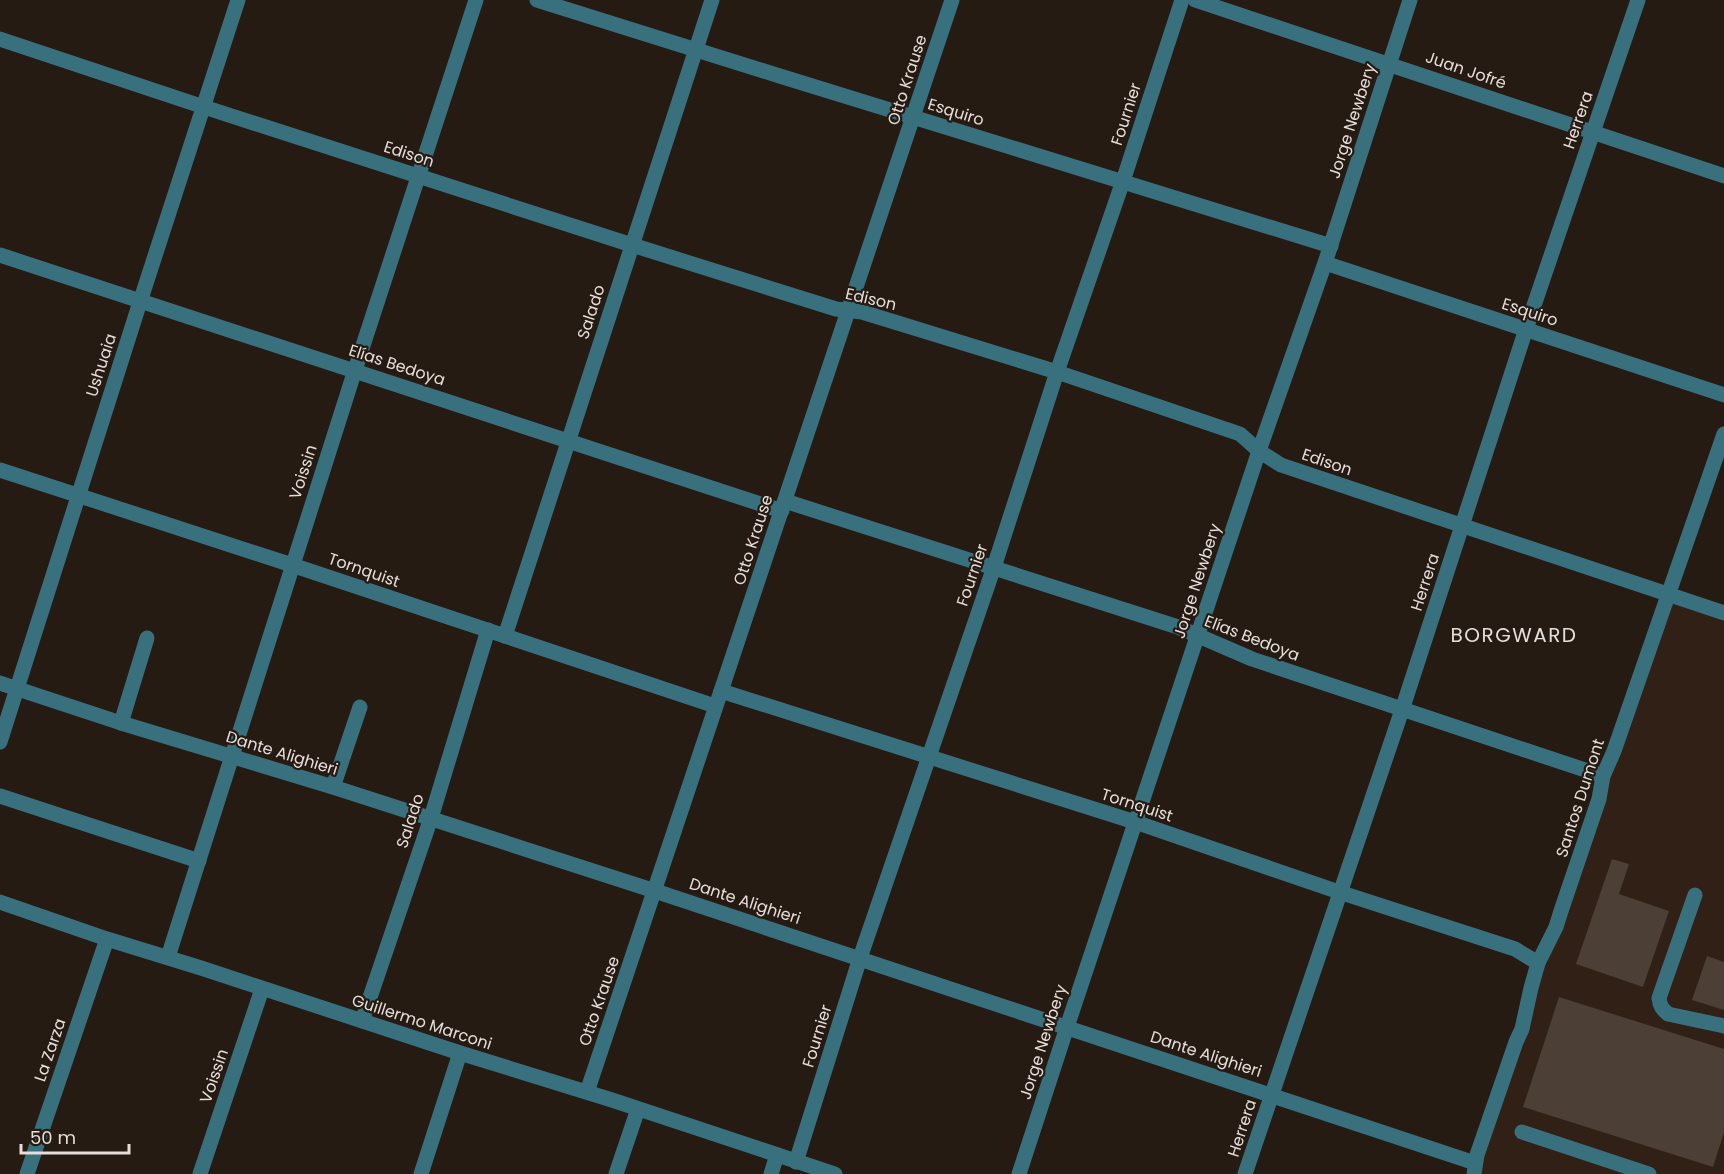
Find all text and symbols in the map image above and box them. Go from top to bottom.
street label: Otto Krause [882,32,932,128]
street label: Juan Jofré [1423,45,1509,95]
street label: Jorge Newbery [1323,61,1381,181]
street label: Fournier [1105,80,1147,148]
street label: Herrera [1557,88,1599,152]
street label: Esquiro [925,93,987,131]
street label: Edison [381,135,437,173]
street label: Salado [571,282,611,342]
street label: Edison [843,282,899,316]
street label: Esquiro [1499,292,1561,332]
street label: Ushuaia [80,330,122,400]
street label: Elías Bedoya [346,339,448,391]
street label: Voissin [283,442,323,502]
street label: Edison [1299,443,1355,481]
street label: Otto Krause [728,492,778,588]
street label: Jorge Newbery [1168,521,1226,641]
street label: Fournier [951,541,993,609]
street label: Tornquist [325,547,403,593]
street label: Herrera [1405,550,1445,614]
street label: Elías Bedoya [1201,609,1303,667]
district label: BORGWARD [1451,621,1578,649]
street label: Dante Alighieri [223,725,341,781]
street label: Santos Dumont [1550,736,1610,860]
street label: Tornquist [1098,783,1176,827]
street label: Salado [390,791,430,851]
street label: Dante Alighieri [686,872,804,930]
street label: Otto Krause [573,953,625,1049]
street label: Jorge Newbery [1014,982,1072,1102]
street label: Guillermo Marconi [349,988,495,1056]
street label: Fournier [797,1002,837,1070]
street label: La Zarza [28,1015,72,1085]
street label: Dante Alighieri [1147,1025,1265,1083]
street label: Voissin [194,1046,234,1106]
street label: Herrera [1222,1096,1262,1160]
scale bar [21,1117,129,1155]
text: 50 m [30,1125,76,1150]

